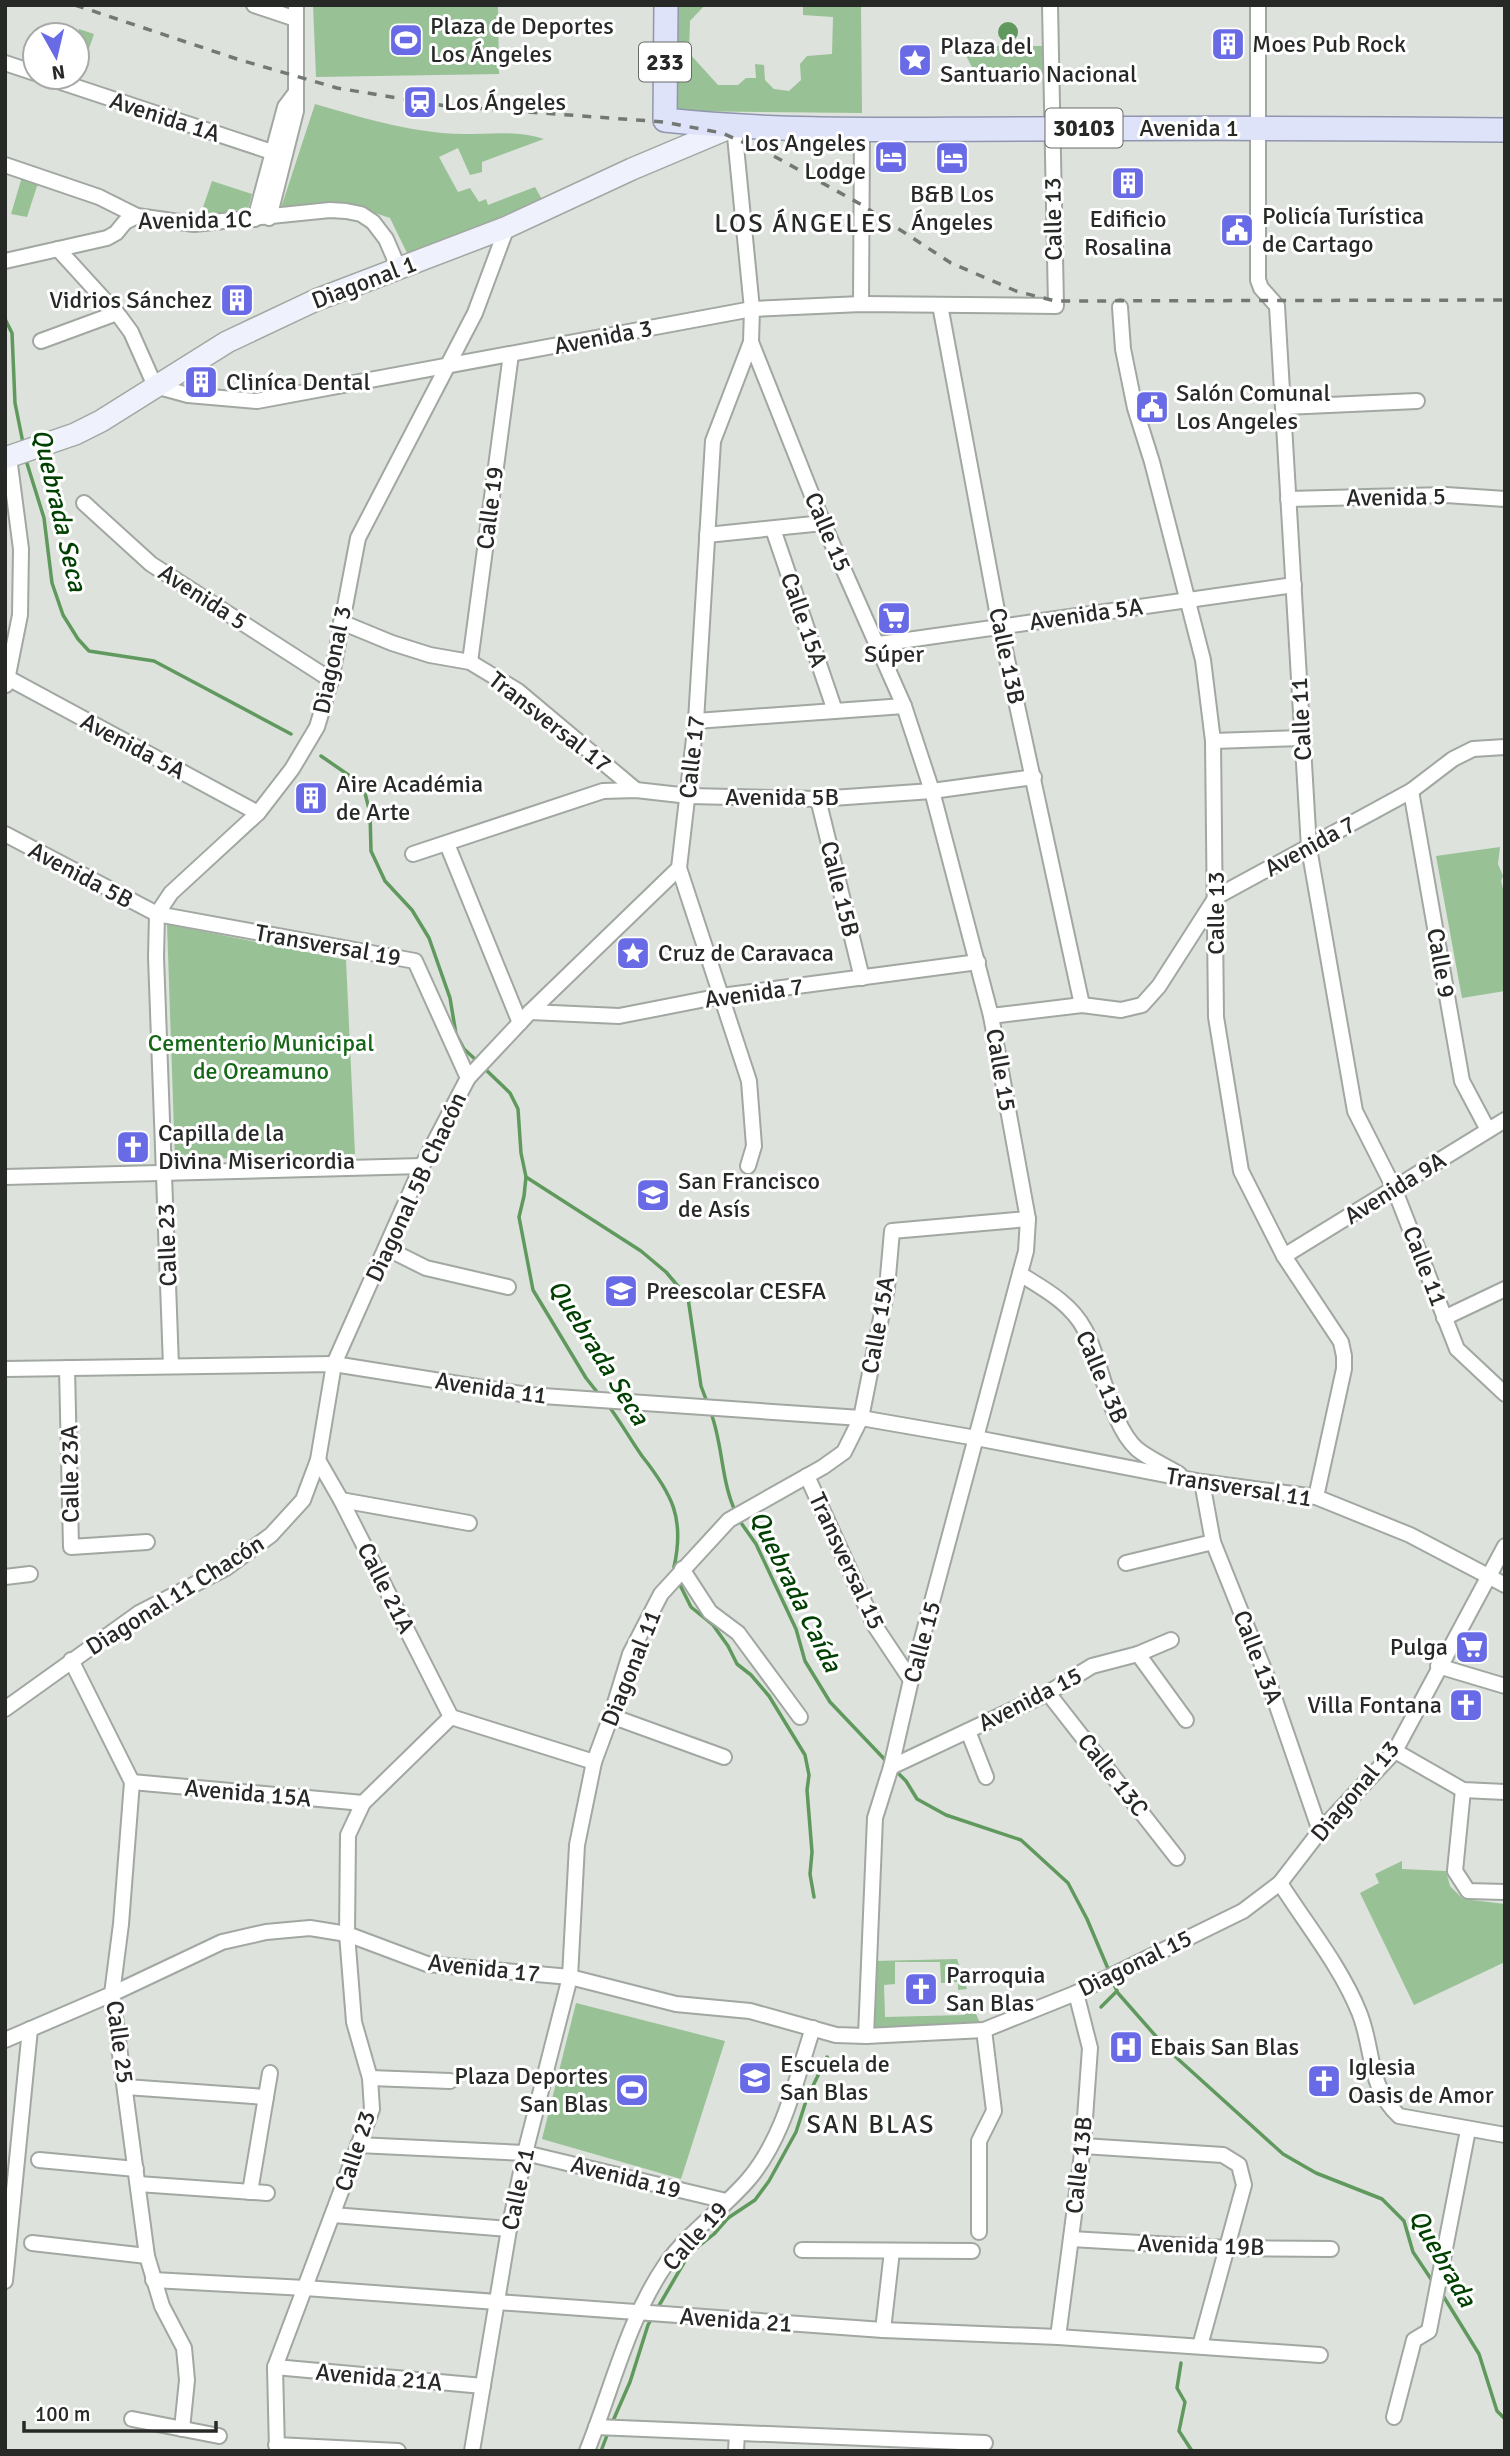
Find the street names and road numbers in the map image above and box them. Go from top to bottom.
road number: 233 [639,43,691,82]
street label: Avenida 1A [106,85,224,149]
road number: 30103 [1046,108,1122,148]
street label: Avenida 1 [1139,113,1239,143]
street label: Calle 13 [1037,177,1069,261]
street label: Avenida 1C [138,204,252,236]
street label: Diagonal 1 [307,248,421,316]
street label: Avenida 3 [551,313,655,361]
street label: Calle 19 [470,465,510,551]
street label: Avenida 5 [1346,481,1446,513]
street label: Calle 15 [798,488,858,576]
street label: Avenida 5 [153,557,253,637]
street label: Calle 15A [774,569,834,672]
street label: Avenida 5A [1027,591,1145,637]
street label: Diagonal 3 [306,603,358,717]
street label: Calle 13B [982,605,1032,707]
street label: Transversal 17 [483,665,617,779]
street label: Calle 11 [1284,677,1318,761]
street label: Avenida 5A [75,706,191,786]
street label: Calle 17 [673,714,711,800]
street label: Avenida 5B [725,782,839,812]
street label: Avenida 7 [1259,809,1361,883]
street label: Avenida 5B [24,835,138,915]
street label: Calle 15B [814,838,866,940]
street label: Calle 13 [1201,871,1231,955]
street label: Transversal 19 [253,917,403,973]
street label: Calle 9 [1420,926,1462,1000]
street label: Avenida 7 [703,971,805,1015]
street label: Calle 15 [979,1026,1023,1114]
street label: Diagonal 5B Chacón [359,1087,473,1287]
street label: Avenida 9A [1339,1145,1452,1231]
street label: Calle 23 [151,1203,183,1287]
street label: Calle 11 [1396,1222,1454,1310]
street label: Calle 15A [855,1274,901,1376]
street label: Calle 13B [1069,1326,1135,1428]
street label: Avenida 11 [433,1365,549,1411]
street label: Calle 23A [54,1424,86,1523]
street label: Transversal 11 [1164,1461,1314,1513]
street label: Transversal 15 [802,1488,892,1634]
street label: Diagonal 11 Chacón [80,1528,270,1662]
street label: Calle 21A [350,1538,422,1639]
street label: Calle 15 [897,1598,947,1686]
street label: Diagonal 11 [594,1605,668,1731]
street label: Calle 13A [1226,1606,1290,1708]
street label: Avenida 15 [973,1660,1087,1738]
street label: Calle 13C [1071,1727,1155,1823]
street label: Diagonal 13 [1304,1734,1406,1848]
street label: Avenida 15A [183,1773,313,1814]
street label: Diagonal 15 [1073,1923,1197,2003]
street label: Avenida 17 [426,1947,542,1989]
street label: Calle 25 [99,1999,141,2085]
street label: Calle 23 [328,2107,382,2195]
street label: Calle 13B [1059,2115,1099,2215]
street label: Calle 21 [495,2145,541,2233]
street label: Avenida 19 [568,2149,684,2205]
street label: Calle 19 [656,2195,734,2277]
street label: Avenida 19B [1137,2228,1265,2262]
street label: Avenida 21 [679,2301,793,2339]
street label: Avenida 21A [314,2357,444,2398]

